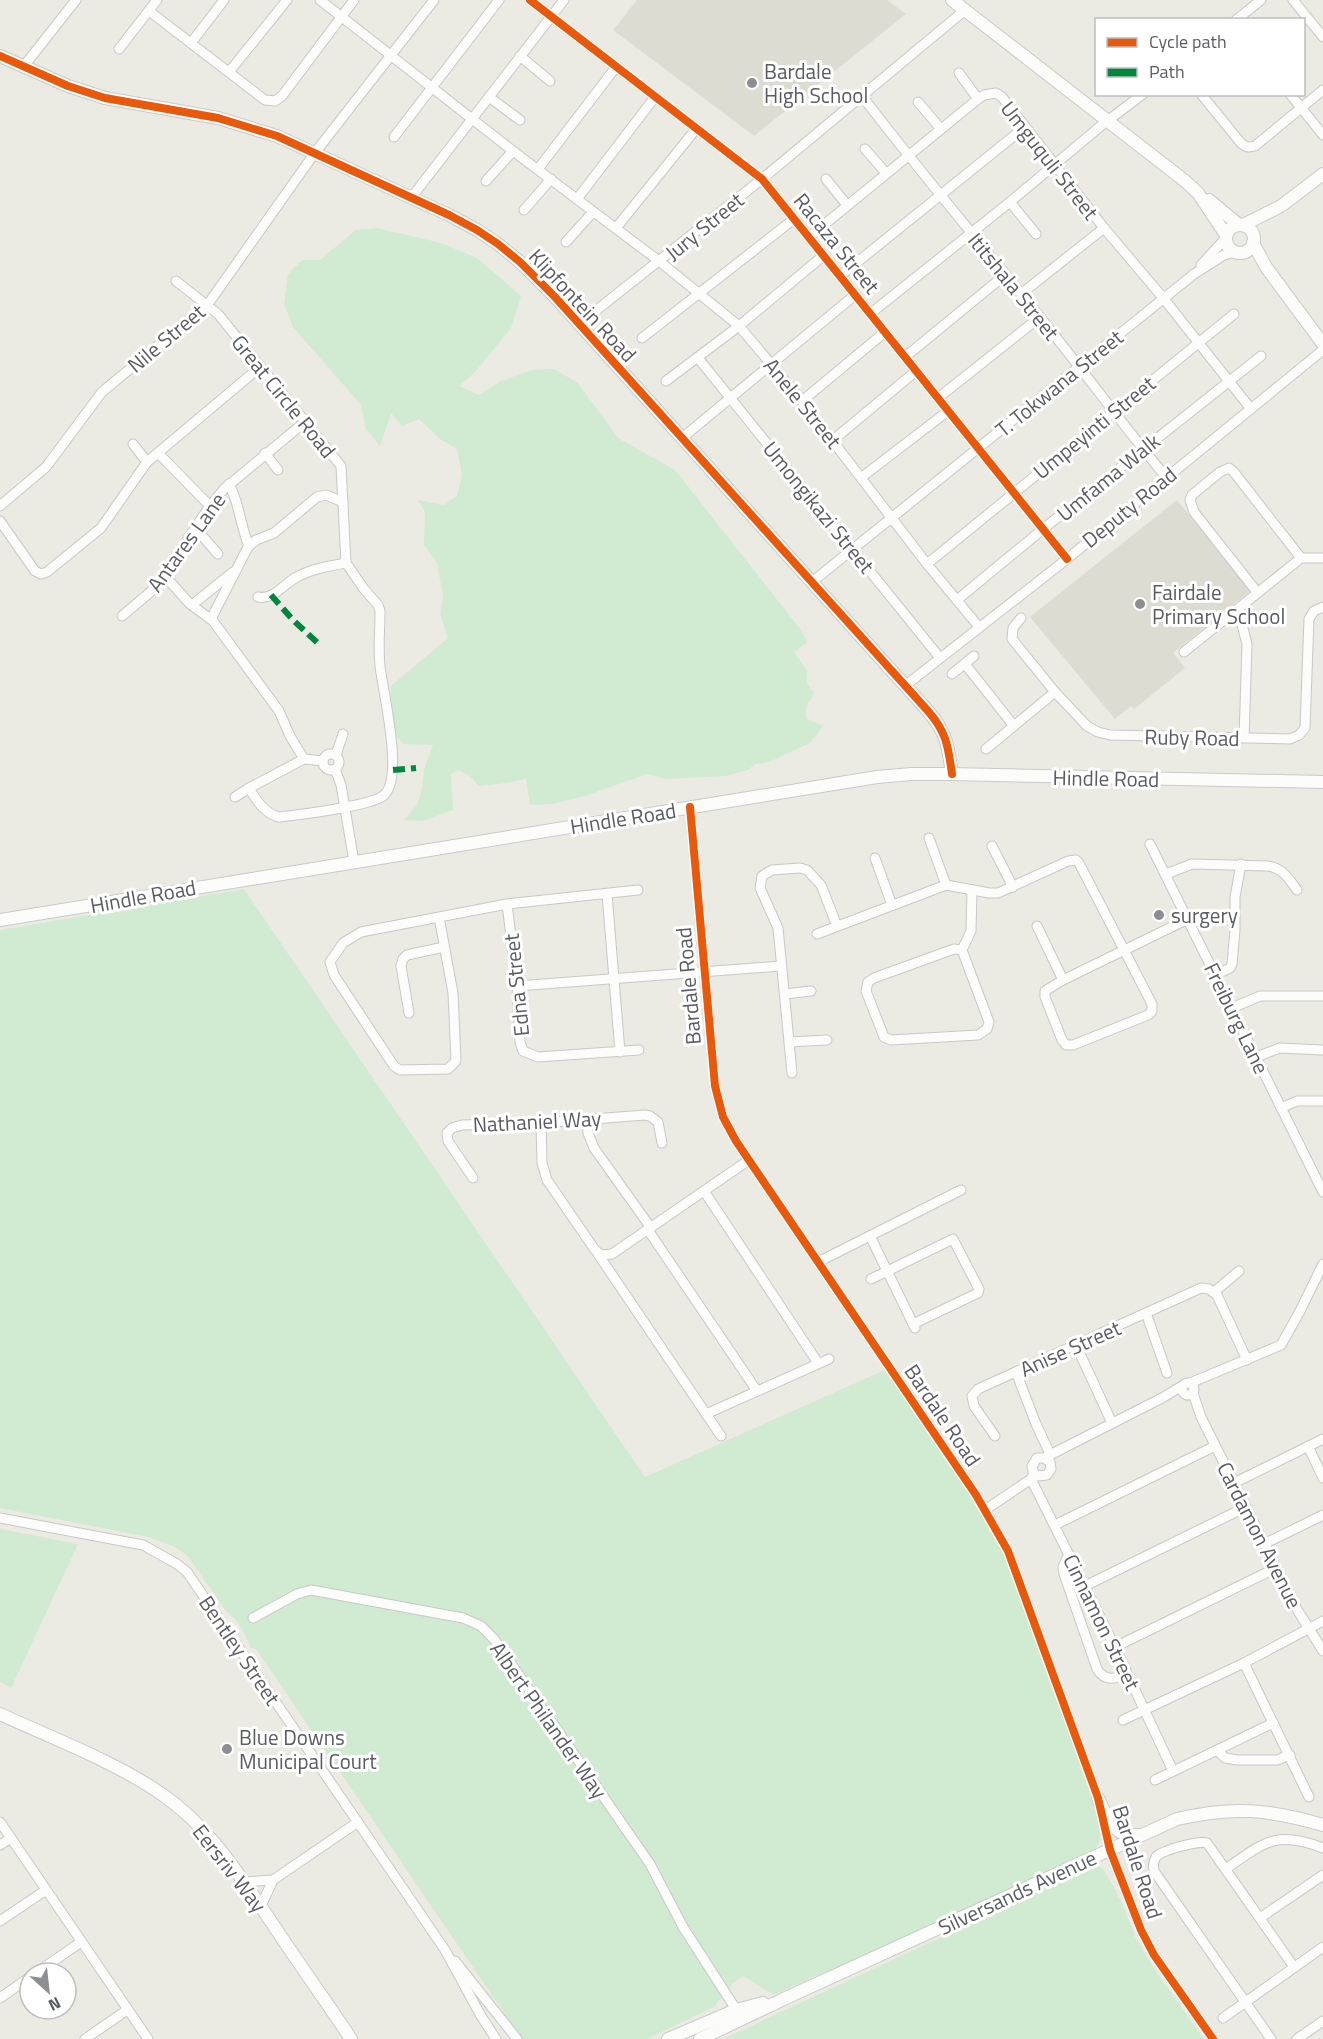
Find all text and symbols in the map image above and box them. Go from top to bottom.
legend [1095,18,1305,96]
text: Cycle path [1149,28,1227,55]
place label: Bardale High School [764,55,868,111]
text: Path [1149,58,1185,85]
marker: Bardale High School [745,76,759,90]
street label: Umguquli Street [993,94,1107,227]
street label: Jury Street [658,184,751,268]
street label: Racaza Street [786,186,888,301]
street label: Ititshala Street [961,225,1068,347]
street label: Klipfontein Road [522,241,644,369]
street label: Nile Street [120,295,212,380]
street label: T. Tokwana Street [988,321,1130,445]
street label: Great Circle Road [224,327,344,465]
street label: Anele Street [756,351,850,456]
street label: Umpeyinti Street [1026,367,1163,486]
street label: Umfama Walk [1049,425,1167,529]
street label: Umongikazi Street [756,434,883,581]
street label: Deputy Road [1075,459,1183,555]
street label: Antares Lane [139,486,233,598]
place label: Fairdale Primary School [1152,576,1285,632]
marker: Fairdale Primary School [1133,597,1147,611]
street label: Ruby Road [1144,720,1240,754]
street label: Hindle Road [1052,761,1160,795]
street label: Hindle Road [568,794,678,842]
street label: Hindle Road [88,871,198,921]
place label: surgery [1171,899,1238,931]
marker: surgery [1152,908,1166,922]
street label: Bardale Road [667,926,709,1046]
street label: Edna Street [495,931,537,1038]
street label: Freiburg Lane [1196,957,1278,1079]
street label: Nathaniel Way [472,1102,602,1140]
street label: Anise Street [1014,1311,1126,1384]
street label: Bardale Road [897,1357,989,1473]
street label: Cardamon Avenue [1209,1456,1311,1614]
street label: Cinnamon Street [1055,1549,1149,1696]
street label: Bentley Street [191,1589,289,1712]
street label: Albert Philander Way [483,1635,615,1805]
place label: Blue Downs Municipal Court [239,1721,377,1777]
marker: Blue Downs Municipal Court [220,1742,234,1756]
street label: Bardale Road [1105,1801,1171,1923]
street label: Eersriv Way [185,1817,275,1919]
street label: Silversands Avenue [933,1841,1101,1943]
north arrow [18,1961,78,2021]
text: N [44,1991,65,2018]

